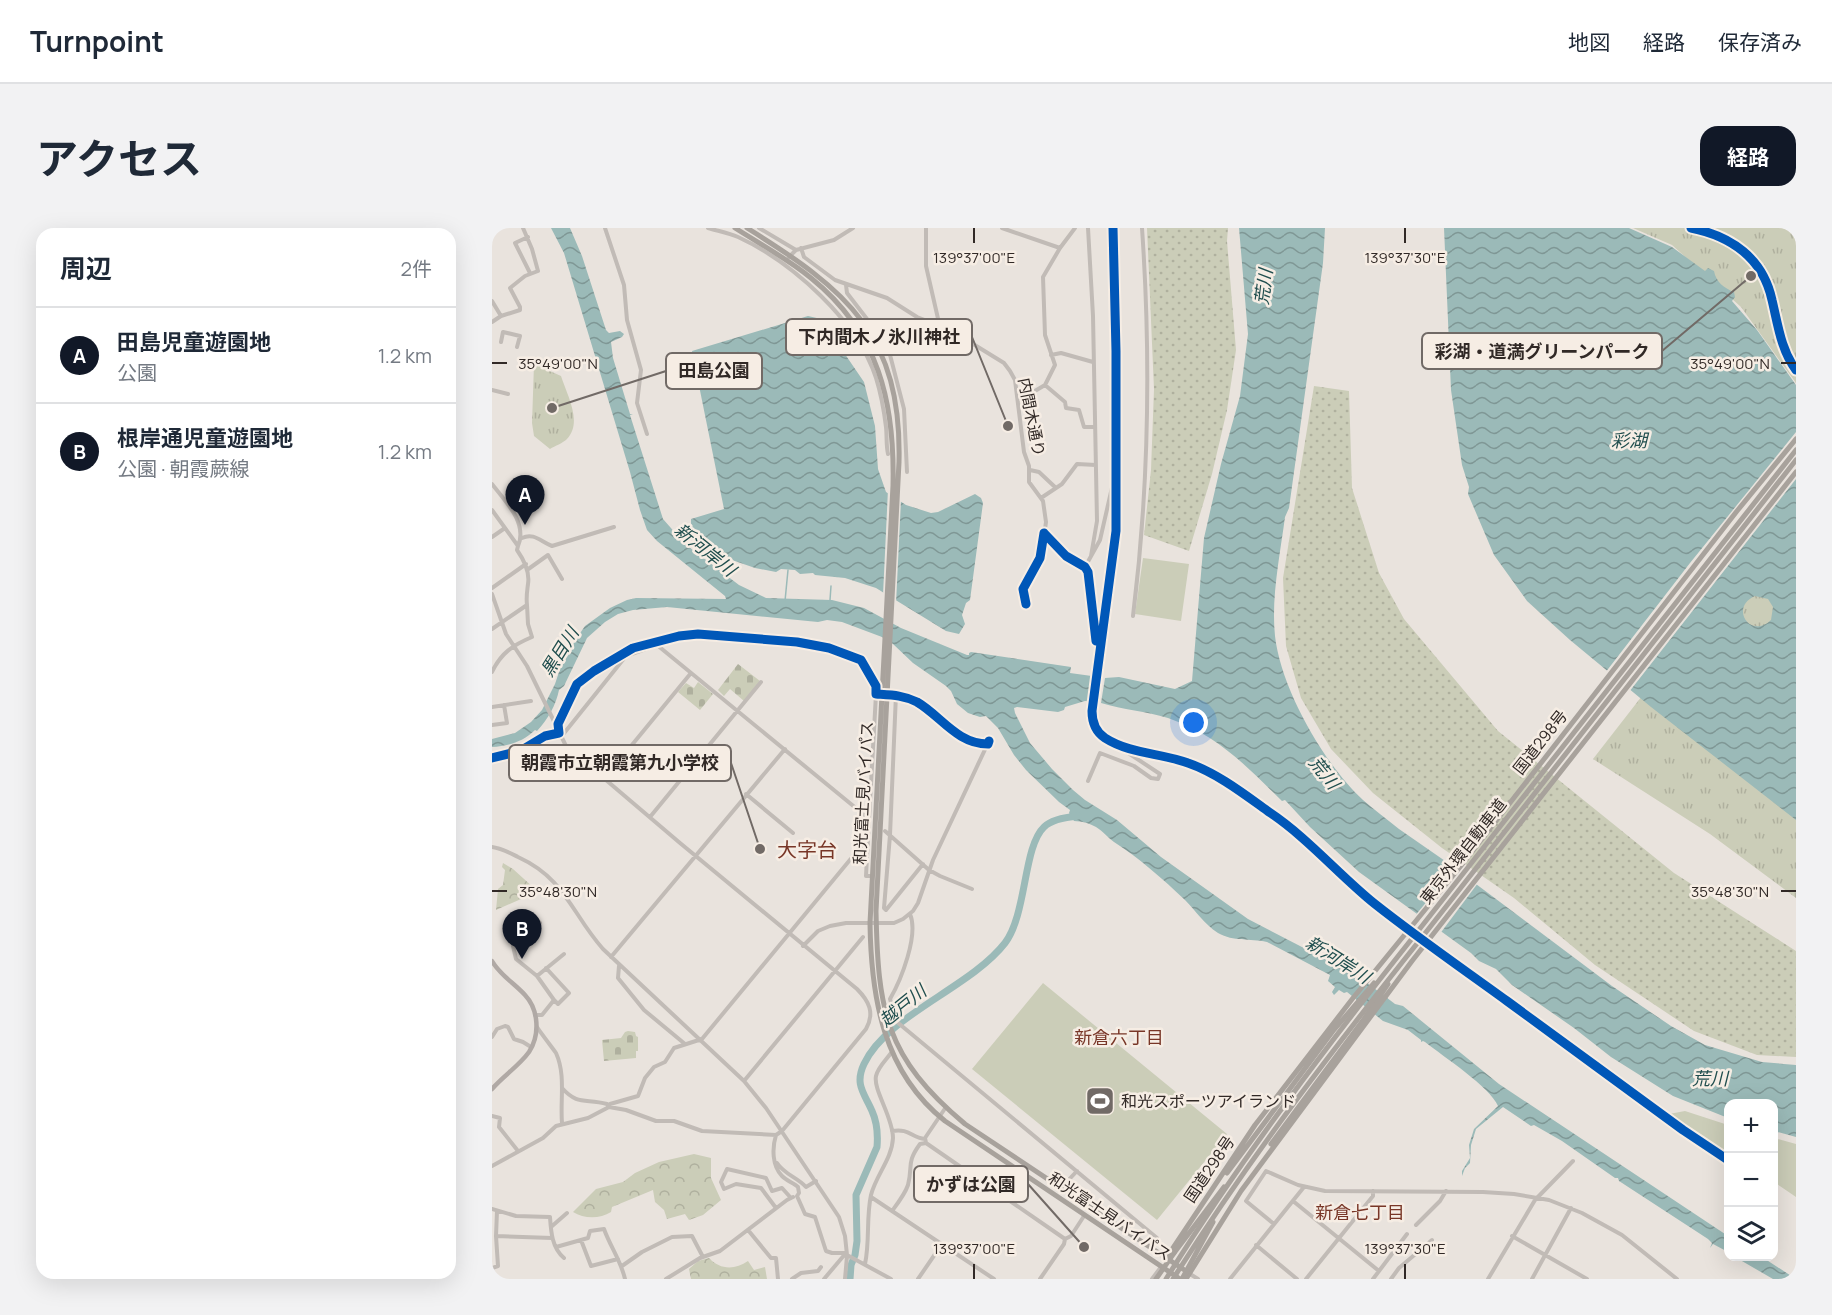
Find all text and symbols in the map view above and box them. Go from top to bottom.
text: Turnpoint [30,22,164,60]
text: 地図 [1568,28,1610,56]
text: 経路 [1643,28,1685,56]
text: 保存済み [1718,28,1802,56]
button: 経路 [1700,126,1796,186]
text: アクセス [36,129,202,187]
text: 139°37'00"E [933,247,1015,268]
text: 139°37'30"E [1364,247,1446,268]
text: 周辺 [60,250,112,286]
text: 2件 [401,255,432,282]
water label: 荒川 [1249,266,1277,306]
callout: 下内間木ノ氷川神社 [786,319,972,355]
text: 下内間木ノ氷川神社 [798,324,960,348]
text: 田島児童遊園地 [117,327,271,357]
callout: 彩湖・道満グリーンパーク [1422,333,1662,369]
text: 彩湖・道満グリーンパーク [1434,339,1650,363]
text: A [73,342,86,369]
text: 1.2 km [378,342,432,369]
text: 35°49'00"N [518,353,598,374]
callout: 田島公園 [666,353,762,389]
text: 35°49'00"N [1690,353,1770,374]
text: 田島公園 [678,358,750,382]
text: 公園 [117,359,157,386]
street label: 内間木通り [1014,376,1050,458]
text: 根岸通児童遊園地 [117,423,293,453]
water label: 彩湖 [1611,428,1650,452]
text: B [73,438,86,465]
text: 1.2 km [378,438,432,465]
text: 公園 · 朝霞蕨線 [117,455,250,482]
pin: A [506,476,544,525]
water label: 新河岸川 [670,517,743,582]
water label: 黒目川 [535,621,585,681]
street label: 国道298号 [1508,705,1572,779]
your location [1179,708,1208,737]
street label: 和光富士見バイパス [848,721,878,865]
callout: 朝霞市立朝霞第九小学校 [509,745,731,781]
text: 朝霞市立朝霞第九小学校 [521,750,719,774]
water label: 荒川 [1304,751,1347,795]
street label: 東京外環自動車道 [1415,794,1511,908]
district label: 大字台 [777,836,837,863]
text: 35°48'30"N [519,881,597,902]
text: 35°48'30"N [1691,881,1769,902]
pin: B [502,910,542,959]
water label: 新河岸川 [1302,930,1377,989]
water label: 越戸川 [874,978,932,1032]
district label: 新倉六丁目 [1074,1025,1164,1049]
water label: 荒川 [1692,1066,1730,1090]
sports icon: 和光スポーツアイランド [1084,1085,1116,1117]
place label: 和光スポーツアイランド [1121,1090,1296,1112]
map controls [1724,1099,1778,1261]
button: + [1724,1099,1778,1153]
street label: 国道298号 [1179,1131,1239,1207]
button: − [1724,1153,1778,1207]
callout: かずは公園 [914,1166,1028,1202]
street label: 和光富士見バイパス [1044,1167,1176,1265]
text: かずは公園 [926,1172,1016,1196]
district label: 新倉七丁目 [1315,1200,1405,1224]
button: layers [1724,1207,1778,1261]
text: 139°37'00"E [933,1238,1015,1259]
text: 139°37'30"E [1364,1238,1446,1259]

